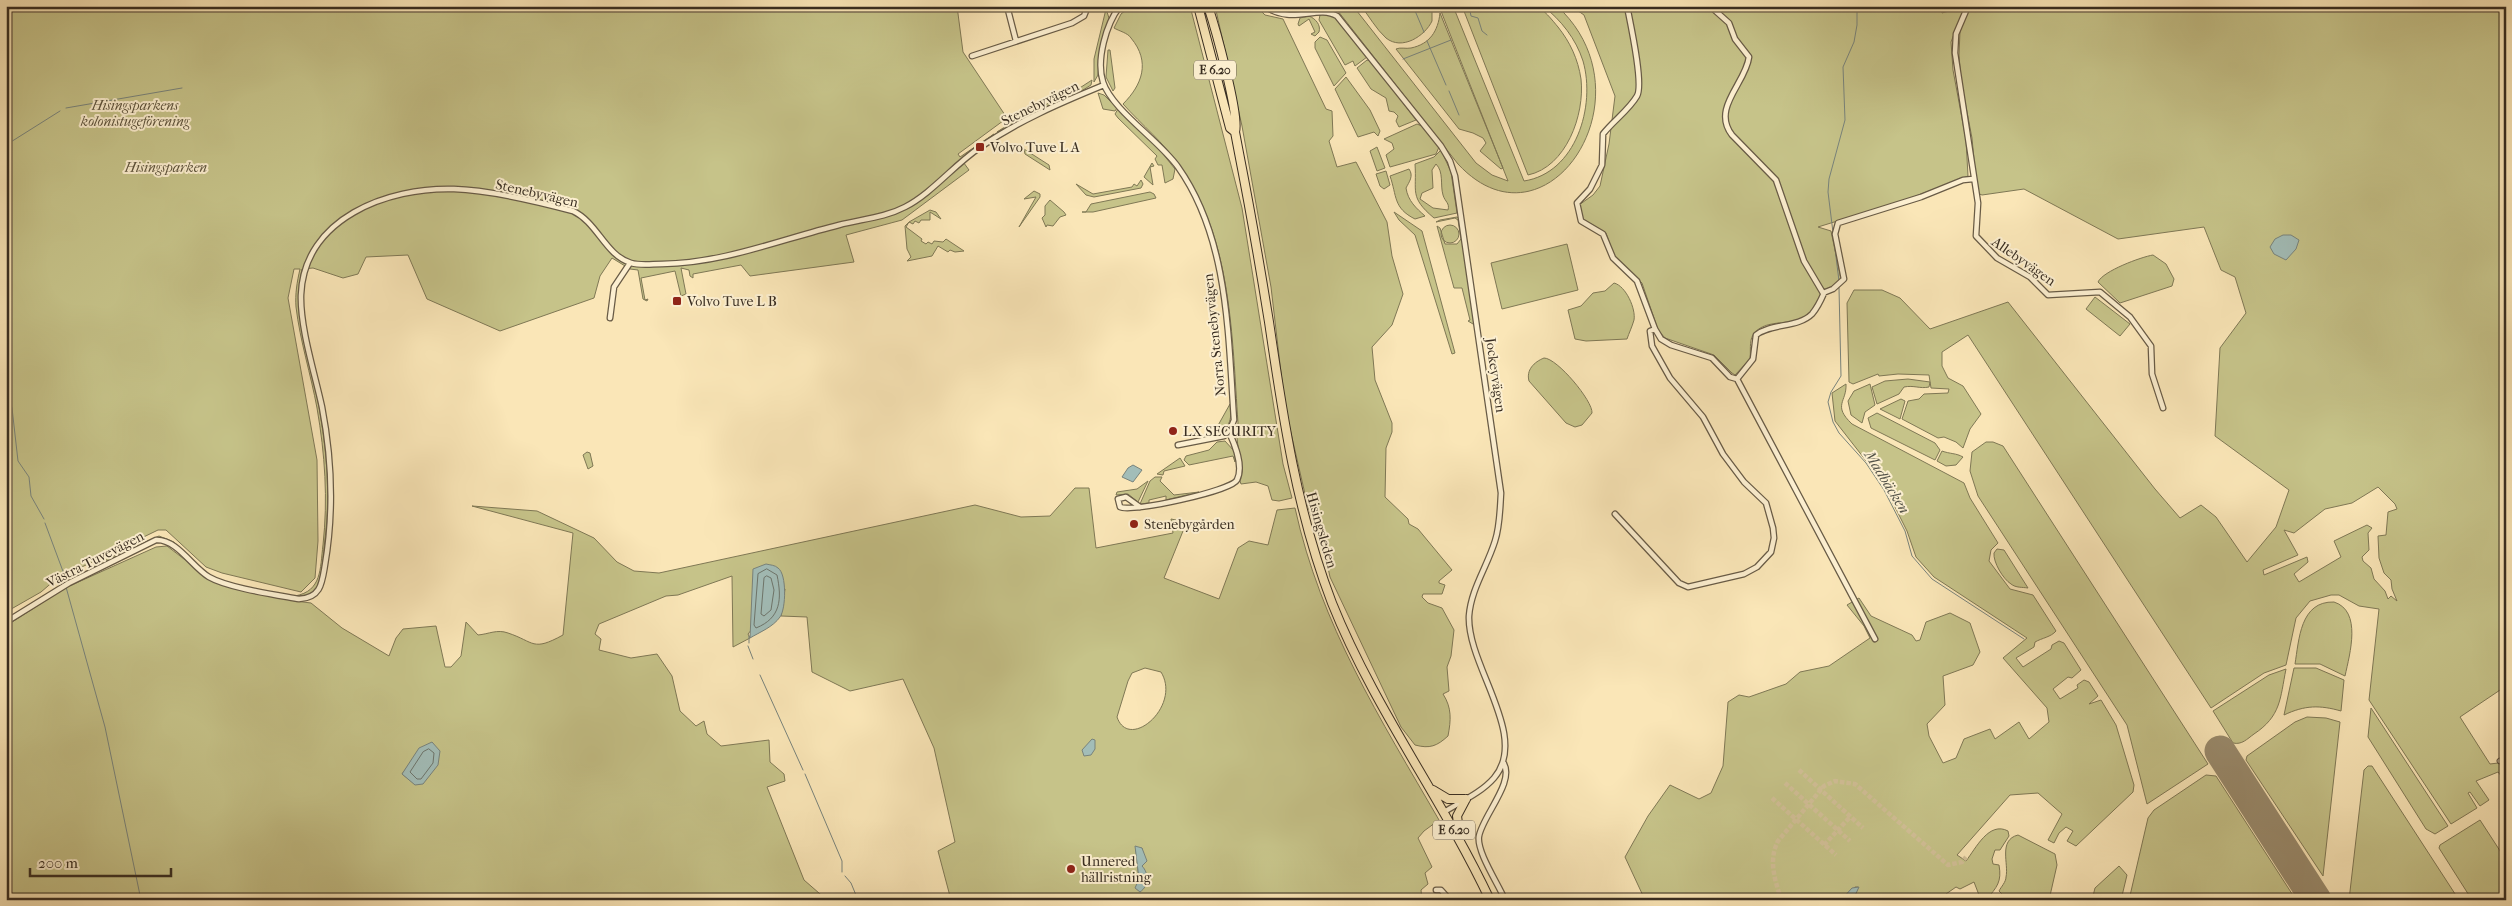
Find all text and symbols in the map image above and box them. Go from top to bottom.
road number: E 6.20 [1194,60,1236,80]
street label: Stenebyvägen [999,77,1082,130]
park label: Hisingsparkens kolonistugeförening [80,97,190,130]
place label: Volvo Tuve L A [989,139,1081,156]
marker: Volvo Tuve L A [974,141,986,153]
park label: Hisingsparken [124,159,207,176]
street label: Stenebyvägen [494,176,580,211]
street label: Allebyvägen [1988,233,2059,290]
street label: Norra Stenebyvägen [1200,273,1229,397]
place label: Volvo Tuve L B [686,293,777,310]
marker: Volvo Tuve L B [671,295,683,307]
street label: Jockeyvägen [1482,336,1509,414]
place label: LX SECURITY [1183,423,1277,440]
marker: LX SECURITY [1167,425,1179,437]
water label: Madbäcken [1860,446,1914,517]
street label: Hisingsleden [1303,490,1341,570]
place label: Stenebygården [1144,516,1235,533]
marker: Stenebygården [1128,518,1140,530]
street label: Västra Tuvevägen [43,527,147,592]
road number: E 6.20 [1433,820,1475,840]
scale bar [30,846,171,878]
place label: Unnered hällristning [1081,853,1152,886]
text: 200 m [38,854,78,872]
marker: Unnered hällristning [1065,863,1077,875]

